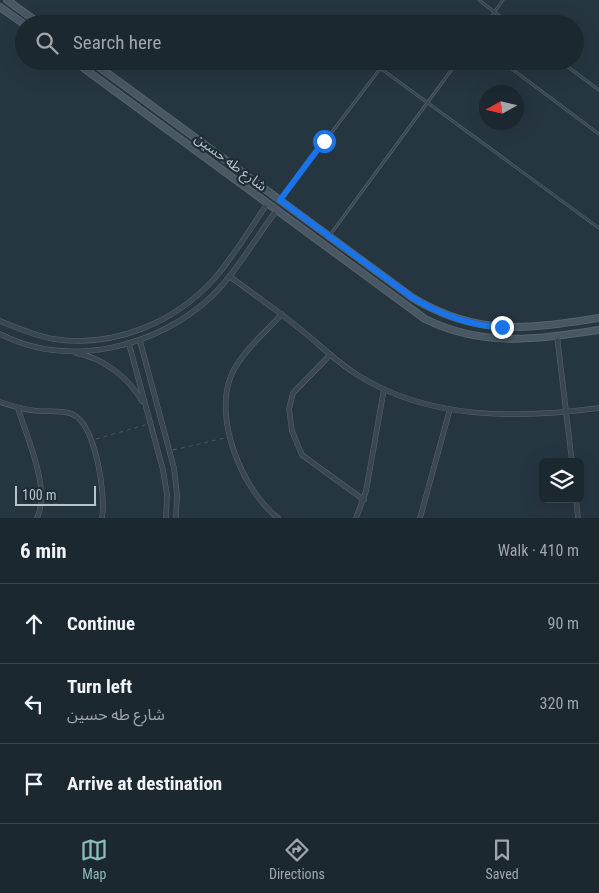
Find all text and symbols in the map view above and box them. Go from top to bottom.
search box [15,15,584,70]
icon: search [33,29,61,57]
text: Search here [73,31,161,54]
north arrow [479,85,524,130]
street label: شارع طه حسين [190,130,270,197]
route start [313,130,336,153]
route end [491,316,514,339]
map controls [539,458,584,503]
button: layers [539,458,584,503]
scale bar [15,483,96,506]
text: 100 m [22,487,57,503]
text: 6 min [20,539,67,563]
text: Walk · 410 m [498,541,579,560]
icon: ahead [20,610,48,638]
text: Continue [67,612,135,635]
text: 90 m [547,614,579,633]
text: Turn left [67,675,132,698]
icon: left [20,690,48,718]
text: 320 m [540,694,579,713]
text: شارع طه حسين [67,705,165,724]
icon: arrive [20,770,48,798]
text: Arrive at destination [67,772,222,795]
tab: Map [80,836,108,882]
tab: Directions [269,836,325,882]
tab: Saved [485,836,519,882]

